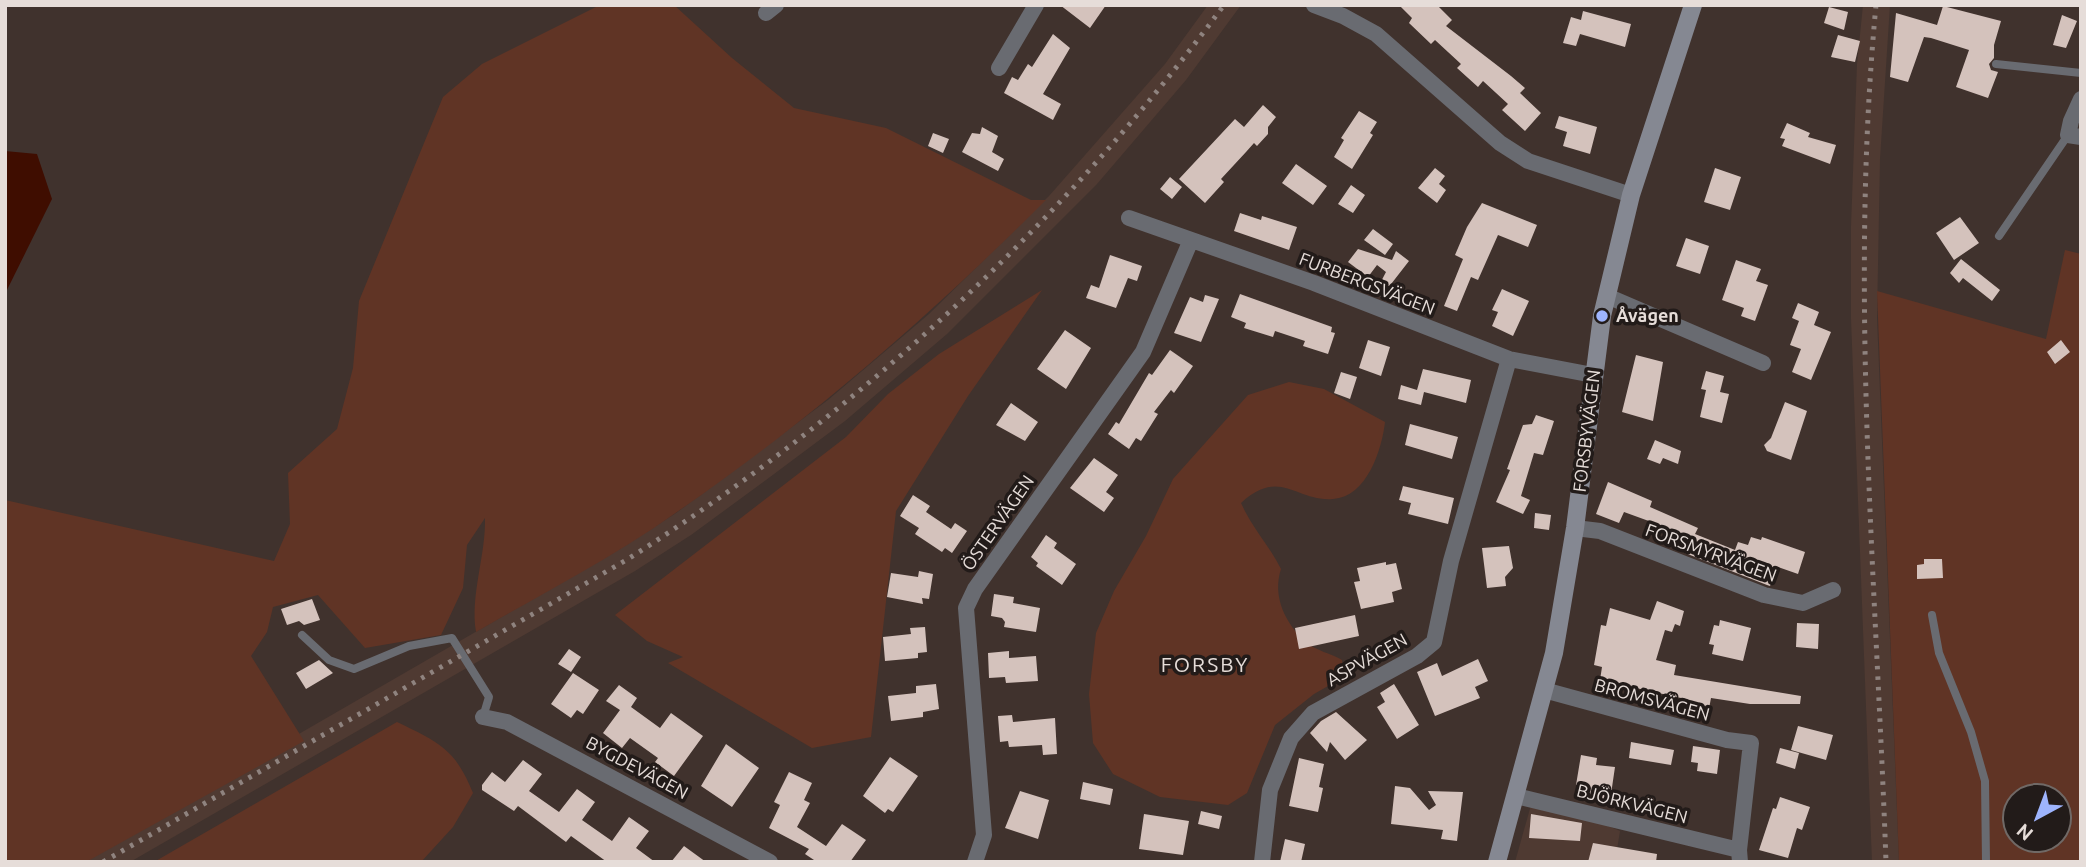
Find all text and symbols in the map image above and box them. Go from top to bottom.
street label: FURBERGSVÄGEN [1296,248,1438,320]
place label: Åvägen [1616,305,1679,327]
marker: Åvägen [1594,308,1610,324]
street label: FORSBYVÄGEN [1569,369,1605,493]
street label: ÖSTERVÄGEN [957,471,1039,575]
street label: FORSMYRVÄGEN [1642,519,1780,587]
street label: ASPVÄGEN [1323,629,1411,691]
district label: FORSBY [1161,652,1249,678]
street label: BROMSVÄGEN [1592,674,1712,726]
street label: BYGDEVÄGEN [582,732,692,804]
street label: BJÖRKVÄGEN [1574,780,1690,828]
north arrow [2002,783,2072,853]
text: N [2012,819,2037,845]

